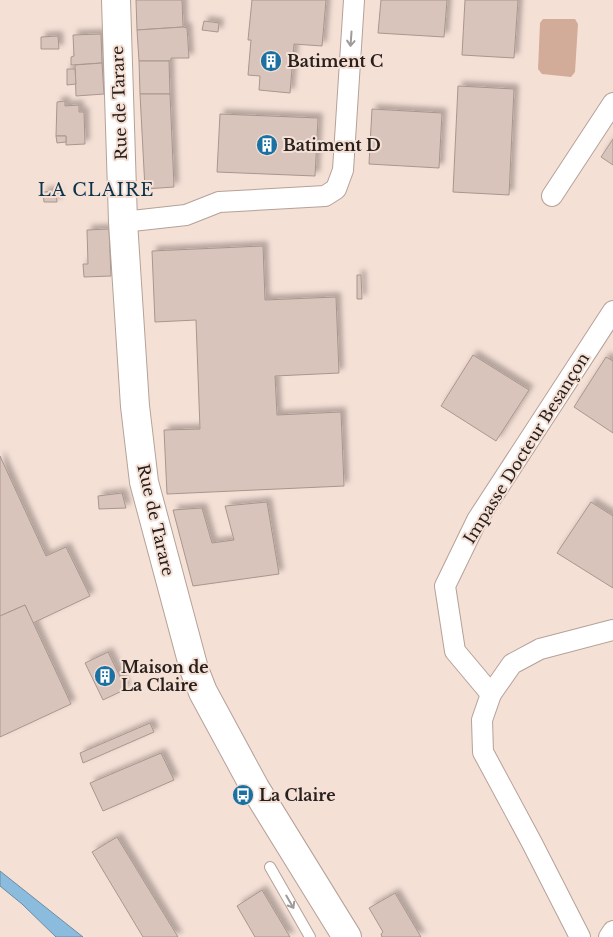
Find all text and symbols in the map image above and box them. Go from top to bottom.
one-way arrow [347,30,356,46]
street label: Rue de Tarare [107,46,131,160]
building icon: Batiment C [259,49,283,73]
place label: Batiment C [287,51,383,71]
building icon: Batiment D [255,133,279,157]
place label: Batiment D [283,135,381,155]
district label: LA CLAIRE [38,179,154,201]
street label: Impasse Docteur Besançon [459,349,593,547]
street label: Rue de Tarare [133,462,179,578]
place label: Maison de La Claire [121,657,209,695]
building icon: Maison de La Claire [93,664,117,688]
bus stop icon: La Claire [231,783,255,807]
place label: La Claire [259,785,336,805]
one-way arrow [286,894,295,909]

